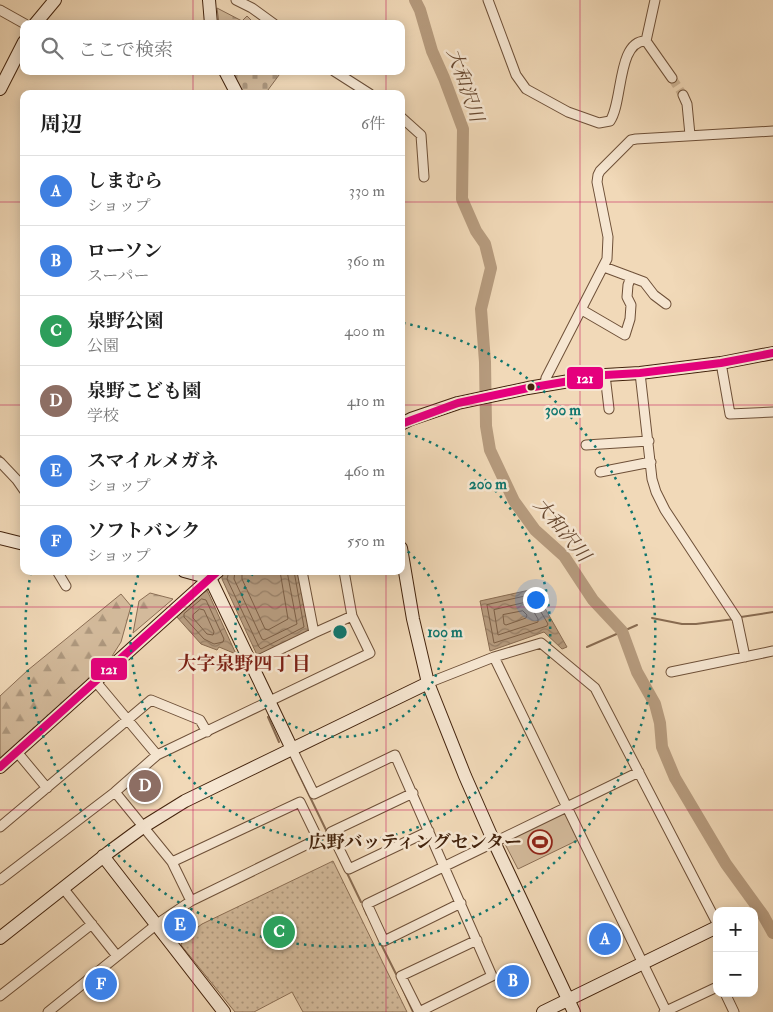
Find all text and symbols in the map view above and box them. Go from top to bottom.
search box [20,20,405,75]
icon: search [38,34,66,62]
text: ここで検索 [78,38,173,62]
water label: 大和沢川 [441,45,489,127]
text: 周辺 [40,111,82,138]
text: 6件 [361,114,385,134]
text: しまむら [87,169,163,193]
text: A [51,181,61,201]
text: 330 m [349,181,385,201]
text: ショップ [87,196,151,216]
text: ローソン [87,239,162,263]
text: B [51,251,61,271]
text: 360 m [347,251,385,271]
text: スーパー [87,266,149,286]
text: 泉野公園 [87,309,163,333]
text: C [50,321,62,341]
text: 400 m [344,321,385,341]
text: 公園 [87,336,119,356]
line badge: 121 [566,366,604,390]
text: 121 [576,370,594,387]
text: 泉野こども園 [87,379,201,403]
unlabelled marker [526,382,536,392]
text: D [49,391,63,411]
text: 410 m [347,391,385,411]
text: 300 m [545,401,581,420]
text: 学校 [87,406,119,426]
text: スマイルメガネ [87,449,219,473]
text: E [50,461,62,481]
text: 460 m [344,461,385,481]
text: 200 m [469,475,507,494]
text: ショップ [87,476,151,496]
water label: 大和沢川 [528,493,597,568]
text: ソフトバンク [87,519,200,543]
text: F [51,531,61,551]
text: 550 m [347,531,385,551]
text: ショップ [87,546,151,566]
your location [523,587,549,613]
centre of rings [331,623,349,641]
text: 100 m [427,623,463,642]
district label: 大字泉野四丁目 [177,652,311,676]
line badge: 121 [90,657,128,681]
text: 121 [100,661,118,678]
pin: D [129,767,161,805]
sports icon: 広野バッティングセンター [527,829,553,855]
place label: 広野バッティングセンター [309,831,522,854]
pin: E [164,906,196,944]
map controls [713,907,758,997]
button: + [713,907,758,952]
pin: C [263,913,295,951]
pin: A [589,920,621,958]
button: − [713,952,758,997]
pin: B [497,962,529,1000]
pin: F [85,965,117,1003]

